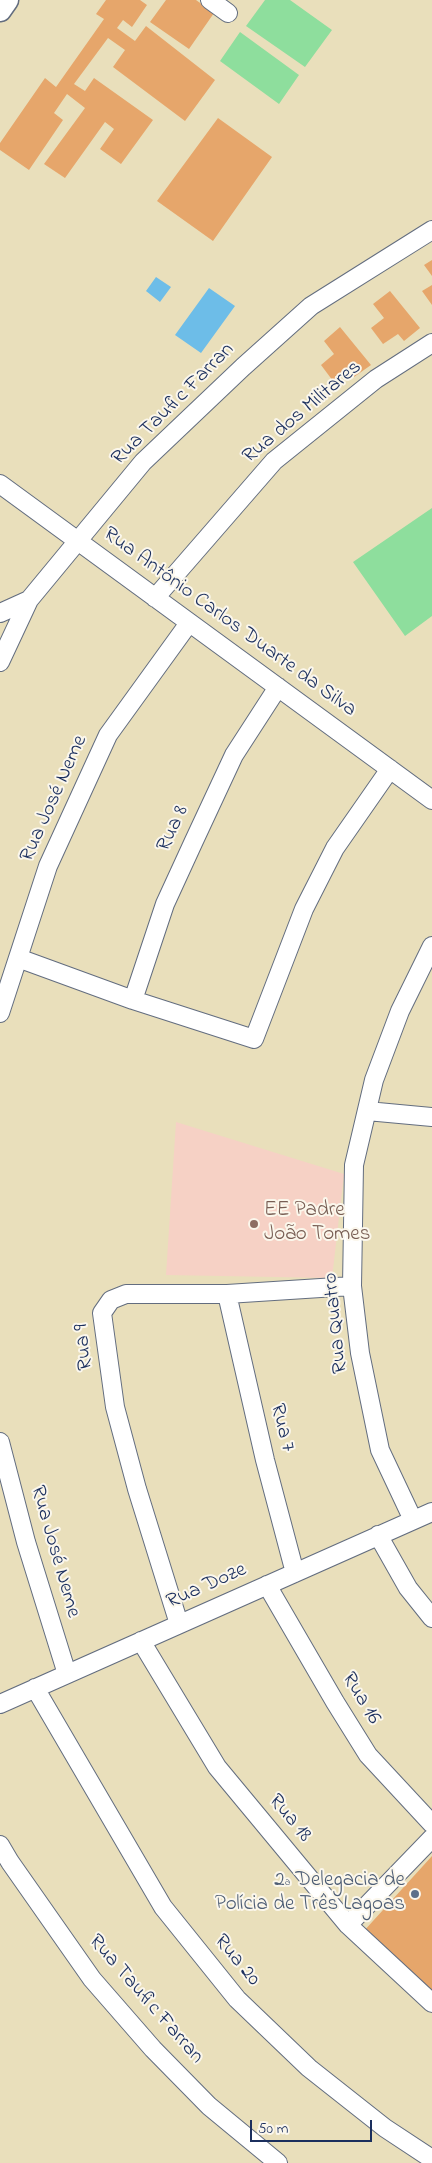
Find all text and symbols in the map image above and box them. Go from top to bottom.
street label: Rua Taufic Farran [107,338,241,472]
street label: Rua dos Militares [238,356,368,470]
street label: Rua Antônio Carlos Duarte da Silva [97,523,361,723]
street label: Rua José Neme [16,732,94,866]
street label: Rua 8 [152,802,196,856]
place label: EE Padre João Tomes [264,1199,370,1249]
marker: EE Padre João Tomes [248,1218,260,1230]
street label: Rua Quatro [319,1271,355,1375]
street label: Rua 9 [70,1323,100,1371]
street label: Rua 7 [263,1401,299,1455]
street label: Rua José Neme [23,1483,85,1621]
street label: Rua Doze [163,1558,251,1616]
street label: Rua 16 [335,1668,385,1730]
street label: Rua 18 [262,1790,316,1848]
place label: 2ª Delegacia de Polícia de Três Lagoas [215,1869,405,1919]
marker: 2ª Delegacia de Polícia de Três Lagoas [409,1888,421,1900]
street label: Rua Taufic Farran [82,1930,208,2070]
street label: Rua 20 [207,1930,265,1992]
scale bar [252,2110,374,2142]
text: 50 m [258,2118,288,2140]

